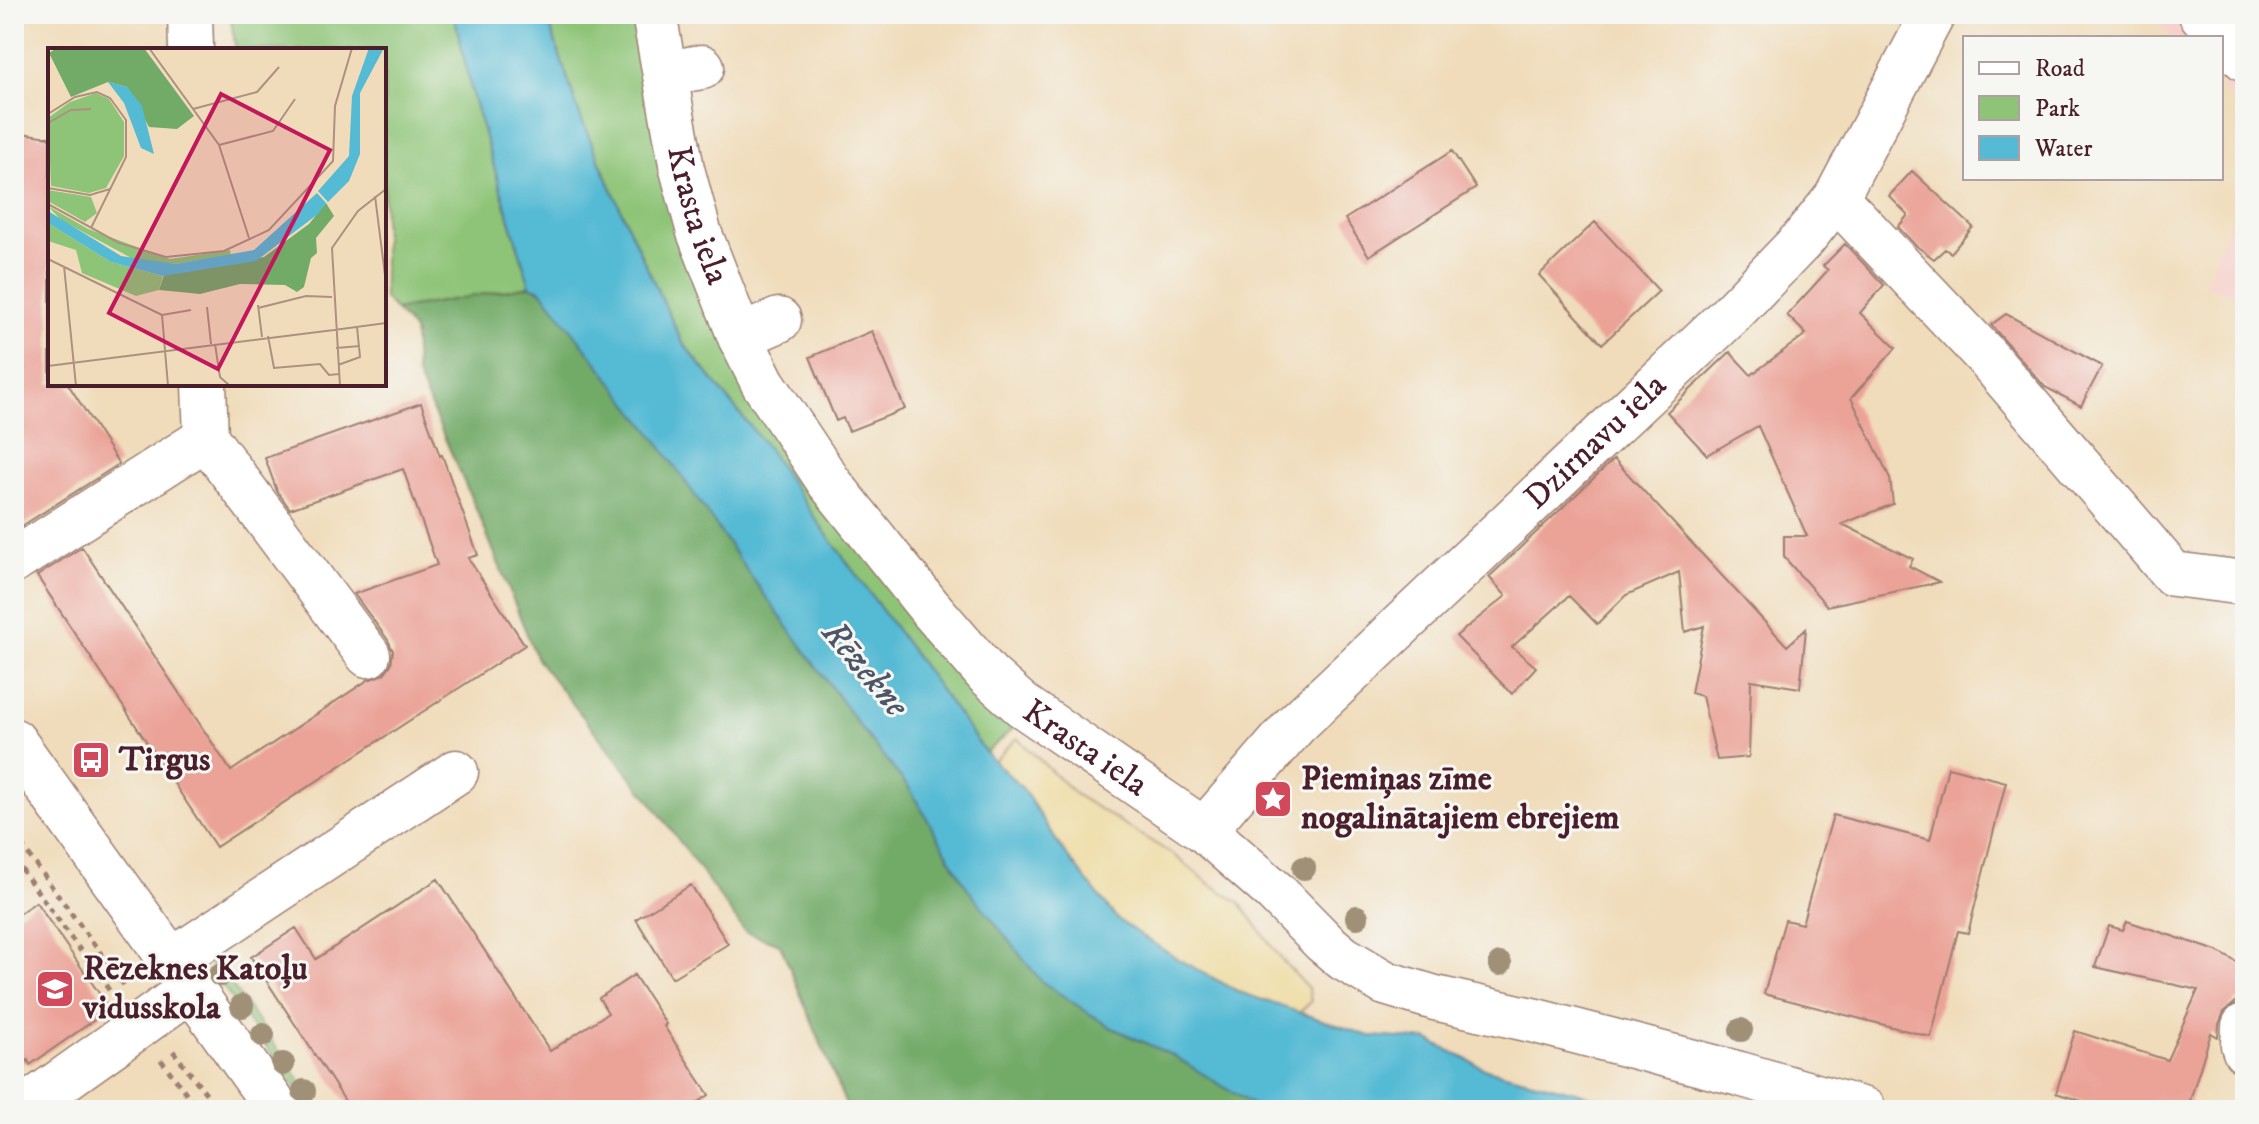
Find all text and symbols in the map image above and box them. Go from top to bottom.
legend [1963,36,2223,180]
inset map [48,48,386,386]
text: Road [2035,54,2085,84]
text: Park [2035,94,2080,124]
text: Water [2034,134,2092,164]
street label: Krasta iela [657,143,739,291]
street label: Dzirnavu iela [1516,364,1676,519]
water label: Rēzekne [811,611,919,727]
street label: Krasta iela [1015,691,1156,806]
bus stop icon: Tirgus [70,739,112,781]
place label: Tirgus [118,739,210,781]
place label: Piemiņas zīme nogalinātajiem ebrejiem [1301,758,1620,839]
place icon: Piemiņas zīme nogalinātajiem ebrejiem [1252,778,1294,820]
place label: Rēzeknes Katoļu vidusskola [82,948,308,1029]
school or university icon: Rēzeknes Katoļu vidusskola [34,968,76,1010]

